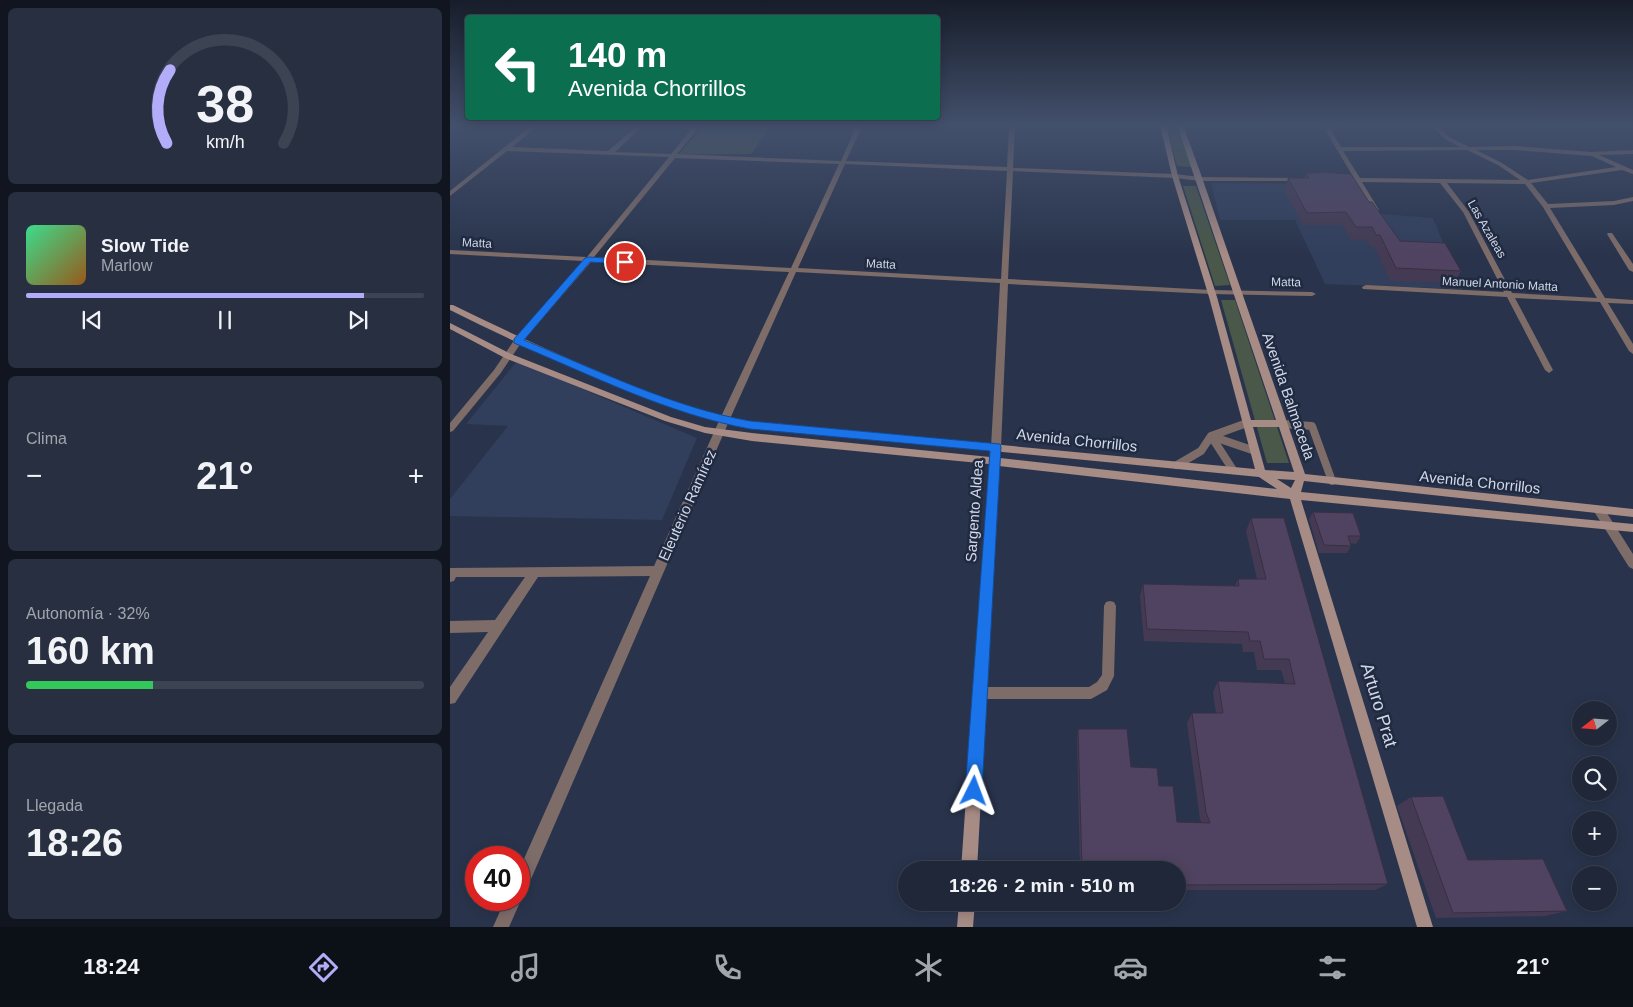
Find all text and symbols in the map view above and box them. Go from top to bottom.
icon: left [485,35,550,100]
text: 140 m [568,35,667,74]
text: 38 [196,75,254,133]
text: Avenida Chorrillos [568,76,746,101]
text: km/h [206,132,244,152]
street label: Las Azaleas [1465,197,1509,261]
text: Slow Tide [101,235,189,256]
street label: Matta [462,235,493,251]
pin [604,241,646,283]
icon: arrive [611,248,639,276]
street label: Matta [866,256,897,272]
text: Marlow [101,257,153,274]
street label: Manuel Antonio Matta [1442,274,1559,294]
street label: Matta [1271,275,1301,289]
icon: previous [78,306,106,334]
icon: pause [211,306,239,334]
icon: next [344,306,372,334]
street label: Avenida Balmaceda [1259,330,1319,462]
street label: Avenida Chorrillos [1016,425,1138,455]
text: Clima [26,430,67,447]
street label: Eleuterio Ramírez [655,447,719,563]
text: 21° [196,455,254,497]
street label: Sargento Aldea [962,459,986,563]
text: − [26,460,42,491]
text: + [408,460,424,491]
street label: Avenida Chorrillos [1419,467,1541,497]
text: Autonomía · 32% [26,605,150,622]
text: 160 km [26,630,155,672]
street label: Arturo Prat [1357,660,1401,750]
north arrow [1572,701,1618,746]
map controls [1572,701,1617,911]
button: search [1572,756,1617,801]
position arrow [947,764,999,816]
text: Llegada [26,797,83,814]
button: + [1572,811,1617,856]
text: 18:26 [26,822,123,864]
speed limit sign: 40 [465,846,530,911]
button: − [1572,866,1617,911]
text: 18:26 · 2 min · 510 m [949,875,1135,896]
icon: directions [306,950,341,985]
icon: music [508,950,543,985]
icon: phone [710,950,745,985]
icon: climate [911,950,946,985]
icon: car [1113,950,1148,985]
icon: filters [1315,950,1350,985]
text: 18:24 [83,954,140,979]
text: 21° [1516,954,1550,979]

